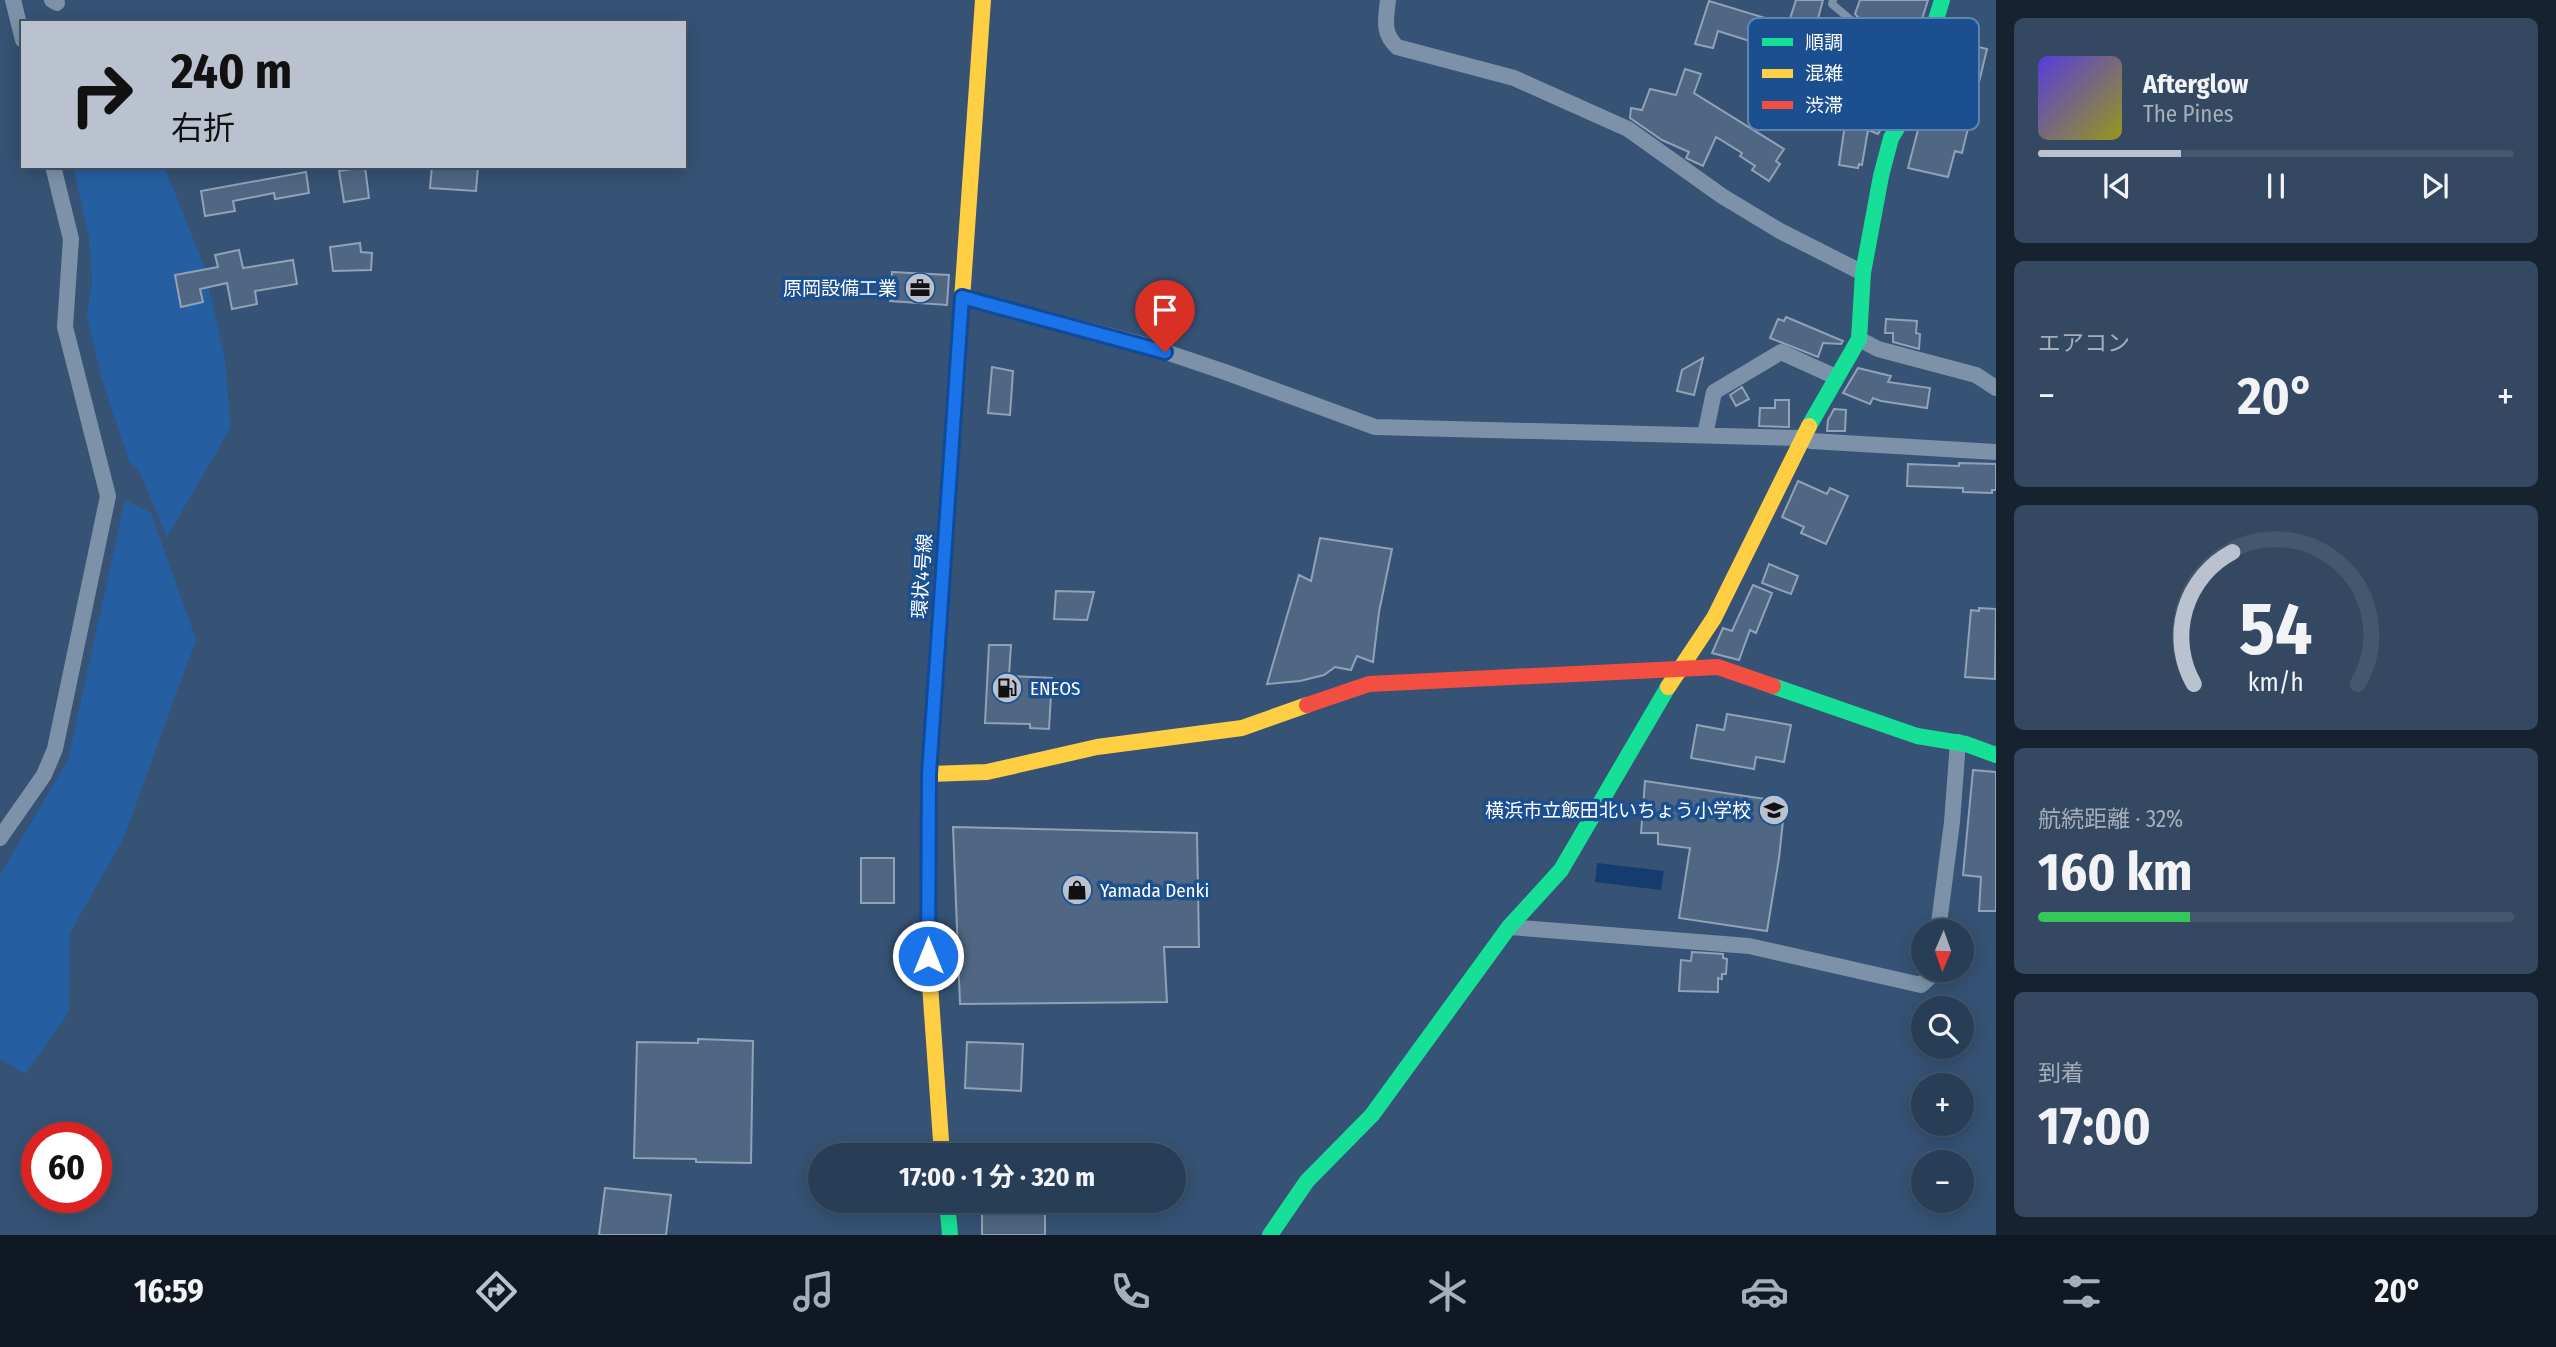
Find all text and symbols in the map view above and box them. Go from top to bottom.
legend [1748,18,1979,130]
text: 順調 [1805,31,1843,54]
text: 240 m [171,42,292,101]
icon: right [56,49,147,140]
text: 混雑 [1805,62,1843,85]
text: Afterglow [2143,69,2248,100]
text: 渋滞 [1805,94,1843,117]
text: The Pines [2143,100,2234,128]
text: 右折 [171,109,235,147]
icon: previous [2098,167,2136,205]
icon: pause [2257,167,2295,205]
icon: next [2416,167,2454,205]
office icon: 原岡設備工業 [903,271,937,305]
place label: 原岡設備工業 [783,277,897,300]
pin [1135,280,1195,352]
icon: arrive [1146,291,1184,329]
text: エアコン [2038,329,2130,357]
text: 20° [2238,365,2314,428]
text: − [2038,373,2055,419]
text: + [2497,373,2514,419]
street label: 環状4号線 [908,533,936,619]
text: 54 [2239,586,2313,673]
text: km/h [2248,667,2304,697]
fuel station icon: ENEOS [990,671,1024,705]
place label: ENEOS [1030,677,1080,700]
school or university icon: 横浜市立飯田北いちょう小学校 [1757,793,1791,827]
place label: 横浜市立飯田北いちょう小学校 [1485,799,1751,822]
text: 航続距離 · 32% [2038,805,2183,833]
text: 160 km [2038,841,2193,904]
shop icon: Yamada Denki [1060,873,1094,907]
place label: Yamada Denki [1100,879,1209,902]
position arrow [891,919,965,993]
north arrow [1911,919,1974,982]
map controls [1911,919,1974,1213]
button: search [1911,996,1974,1059]
text: 到着 [2038,1059,2084,1087]
button: + [1911,1073,1974,1136]
text: 17:00 [2038,1095,2151,1158]
speed limit sign: 60 [21,1122,112,1213]
button: − [1911,1150,1974,1213]
text: 17:00 · 1 分 · 320 m [899,1162,1095,1193]
icon: directions [472,1267,521,1316]
icon: music [789,1267,838,1316]
icon: phone [1106,1267,1155,1316]
icon: climate [1423,1267,1472,1316]
icon: car [1740,1267,1789,1316]
icon: filters [2057,1267,2106,1316]
text: 16:59 [134,1272,204,1310]
text: 20° [2375,1272,2422,1310]

